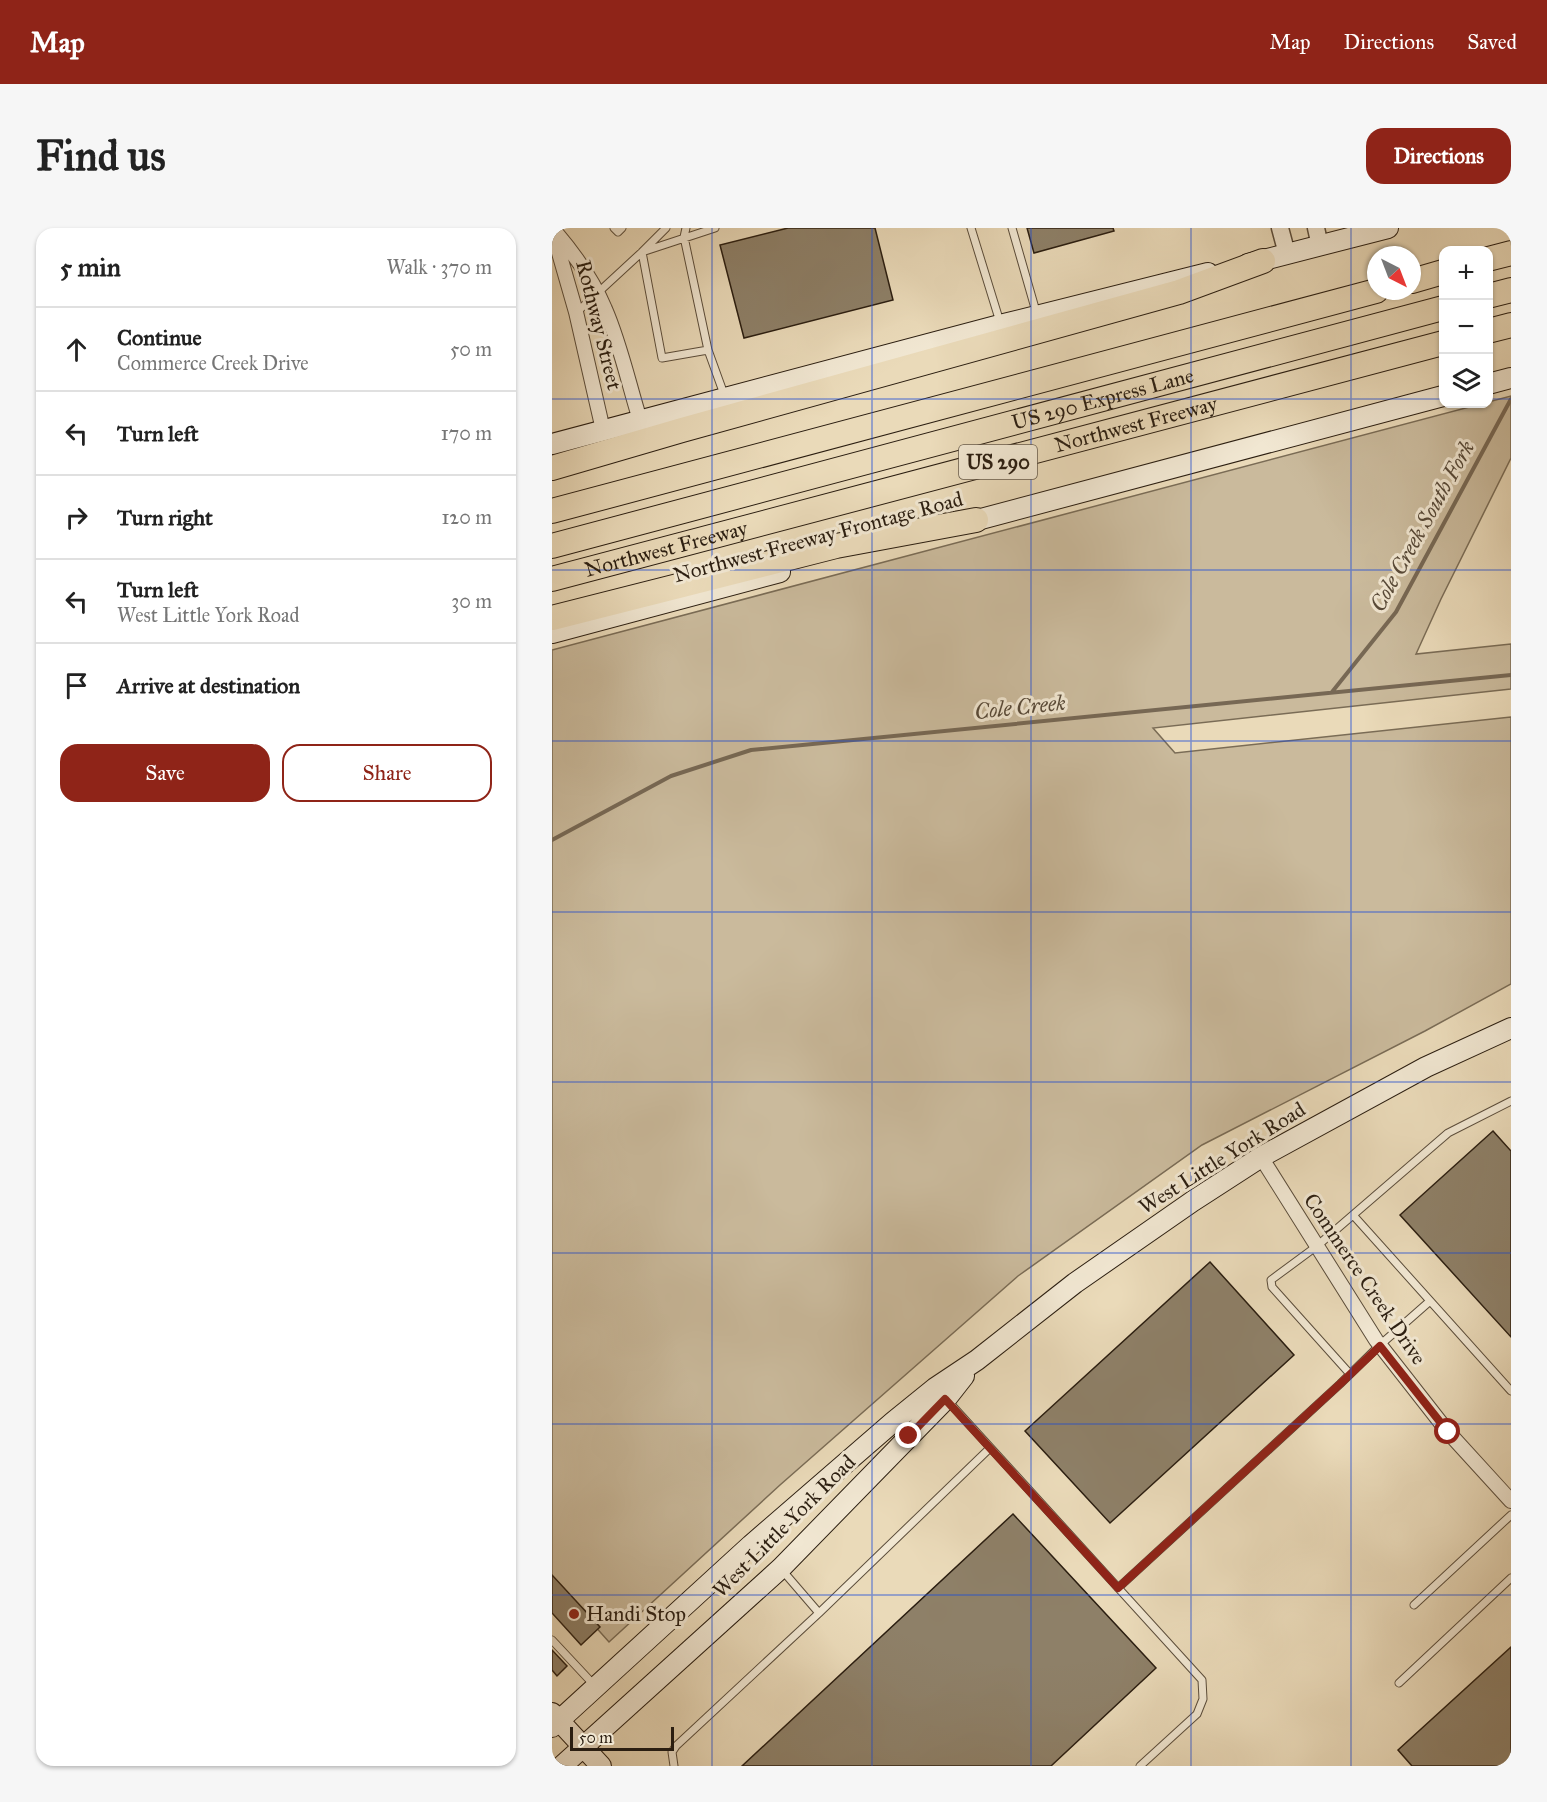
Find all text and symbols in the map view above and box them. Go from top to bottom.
text: Map [30,25,85,60]
text: Map [1270,29,1311,55]
text: Directions [1344,29,1434,55]
text: Saved [1467,29,1517,55]
button: Directions [1366,128,1511,184]
text: Find us [36,130,166,182]
north arrow [1367,246,1421,300]
map controls [1439,246,1493,408]
button: + [1439,246,1493,300]
text: 5 min [60,251,121,283]
text: Walk · 370 m [386,255,492,279]
street label: Rothway Street [570,257,628,393]
button: − [1439,300,1493,354]
text: Continue [117,324,202,351]
icon: ahead [60,333,93,366]
text: 50 m [450,337,492,361]
text: Commerce Creek Drive [117,351,309,375]
button: layers [1439,354,1493,408]
street label: US 290 Express Lane [1009,362,1197,436]
street label: Northwest Freeway [1052,390,1221,458]
icon: left [60,417,93,450]
text: Turn left [117,420,199,447]
text: 170 m [441,421,492,445]
water label: Cole Creek South Fork [1364,436,1480,616]
road number: US 290 [959,445,1037,479]
street label: Northwest Freeway Frontage Road [670,486,966,588]
icon: right [60,501,93,534]
text: Turn right [117,504,213,531]
text: 120 m [441,505,492,529]
street label: Northwest Freeway [582,514,751,583]
text: Turn left [117,576,199,603]
icon: left [60,585,93,618]
text: 30 m [451,589,492,613]
text: West Little York Road [117,603,300,627]
icon: arrive [60,669,93,702]
text: Arrive at destination [117,672,300,699]
water label: Cole Creek [973,689,1067,725]
button: Save [60,744,270,802]
button: Share [282,744,492,802]
street label: West Little York Road [1134,1096,1311,1220]
street label: Commerce Creek Drive [1298,1188,1432,1370]
route start [1434,1418,1460,1444]
route end [895,1422,921,1448]
street label: West Little York Road [707,1449,861,1603]
place label: Handi Stop [586,1601,686,1627]
marker: Handi Stop [567,1607,581,1621]
scale bar [570,1724,674,1752]
text: 50 m [579,1728,613,1747]

